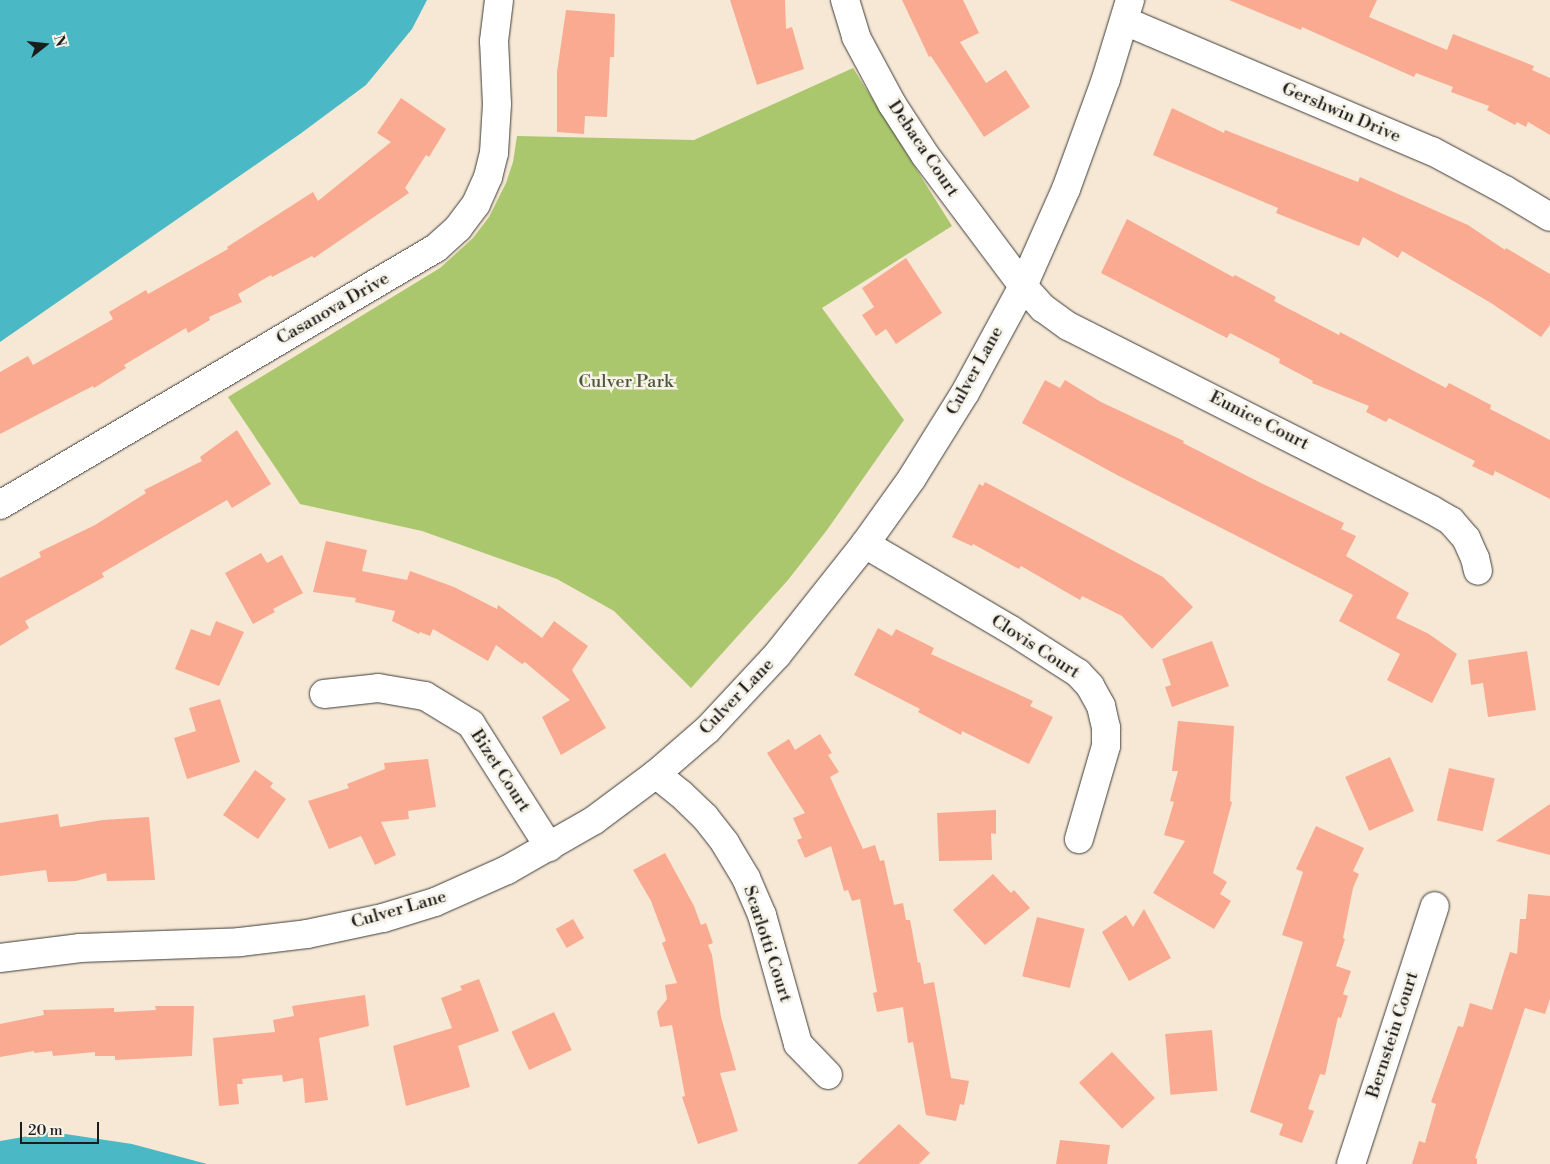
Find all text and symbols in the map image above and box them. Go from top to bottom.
north arrow [20,20,70,70]
text: N [49,33,70,49]
street label: Gershwin Drive [1278,78,1404,148]
street label: Debaca Court [883,97,963,201]
street label: Casanova Drive [273,268,393,350]
street label: Culver Lane [942,323,1008,419]
park label: Culver Park [579,371,673,393]
street label: Eunice Court [1206,387,1312,455]
street label: Clovis Court [987,610,1083,684]
street label: Culver Lane [695,654,779,740]
street label: Bizet Court [465,726,535,816]
street label: Scarlotti Court [738,883,796,1005]
street label: Culver Lane [349,886,449,934]
street label: Bernstein Court [1362,969,1424,1101]
scale bar [22,1112,101,1144]
text: 20 m [28,1121,63,1140]

